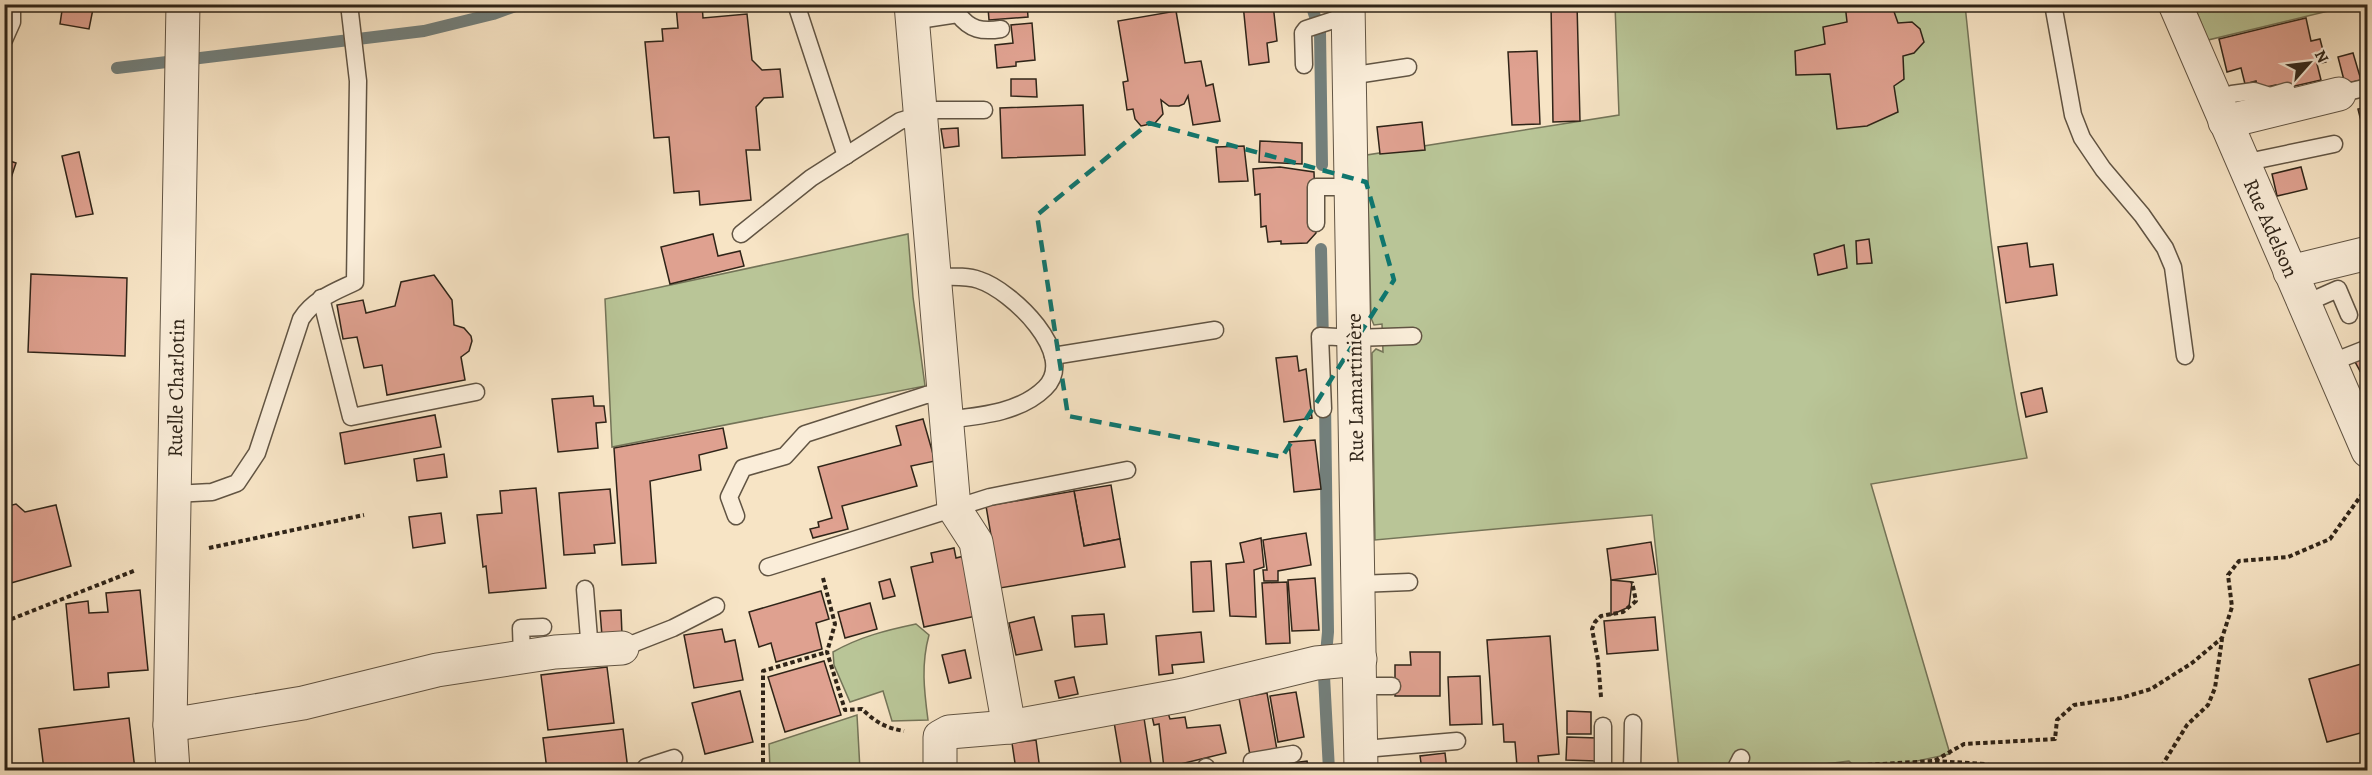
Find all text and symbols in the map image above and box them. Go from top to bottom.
north arrow [2279,33,2339,93]
text: N [2309,46,2334,67]
street label: Rue Adelson [2237,174,2305,282]
street label: Rue Lamartinière [1340,313,1370,463]
street label: Ruelle Charlotin [161,318,191,458]

